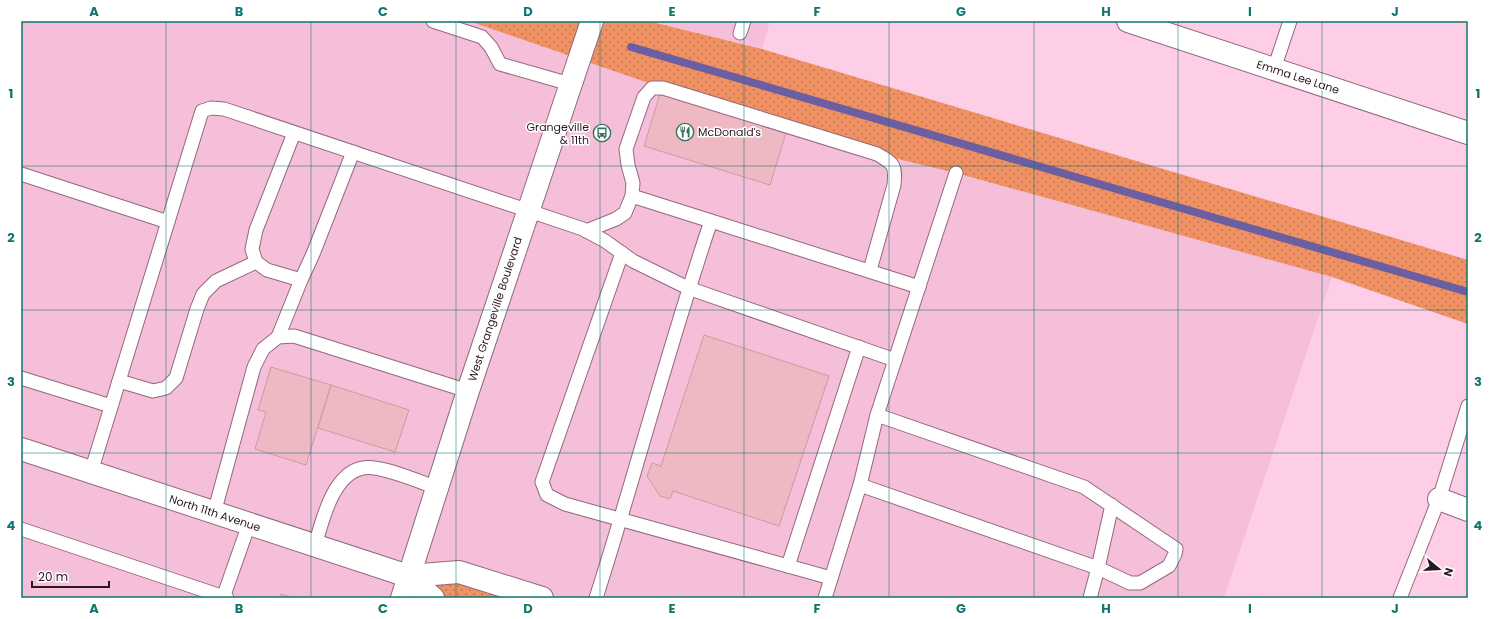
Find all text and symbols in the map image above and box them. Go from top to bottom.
text: A [89,2,99,21]
text: B [235,2,244,21]
text: C [378,2,388,21]
text: D [523,2,533,21]
text: E [668,2,676,21]
text: F [813,2,821,21]
text: G [956,2,966,21]
text: H [1101,2,1111,21]
text: I [1248,2,1252,21]
text: J [1391,2,1399,21]
street label: Emma Lee Lane [1255,56,1342,98]
text: 1 [9,84,13,103]
text: 1 [1476,84,1480,103]
place label: Grangeville & 11th [526,119,589,148]
restaurant icon: McDonald's [675,122,695,142]
bus stop icon: Grangeville & 11th [592,123,612,143]
place label: McDonald's [698,124,761,140]
text: 2 [7,228,15,247]
text: 2 [1474,228,1482,247]
street label: West Grangeville Boulevard [464,235,526,383]
text: 3 [7,372,15,391]
text: 3 [1474,372,1482,391]
street label: North 11th Avenue [167,491,263,535]
text: 4 [7,516,16,535]
text: 4 [1474,516,1483,535]
north arrow [1419,549,1459,589]
scale bar [32,563,109,589]
text: N [1440,566,1457,579]
text: 20 m [38,568,68,585]
text: A [89,599,99,618]
text: B [235,599,244,618]
text: C [378,599,388,618]
text: D [523,599,533,618]
text: E [668,599,676,618]
text: F [813,599,821,618]
text: G [956,599,966,618]
text: H [1101,599,1111,618]
text: I [1248,599,1252,618]
text: J [1391,599,1399,618]

